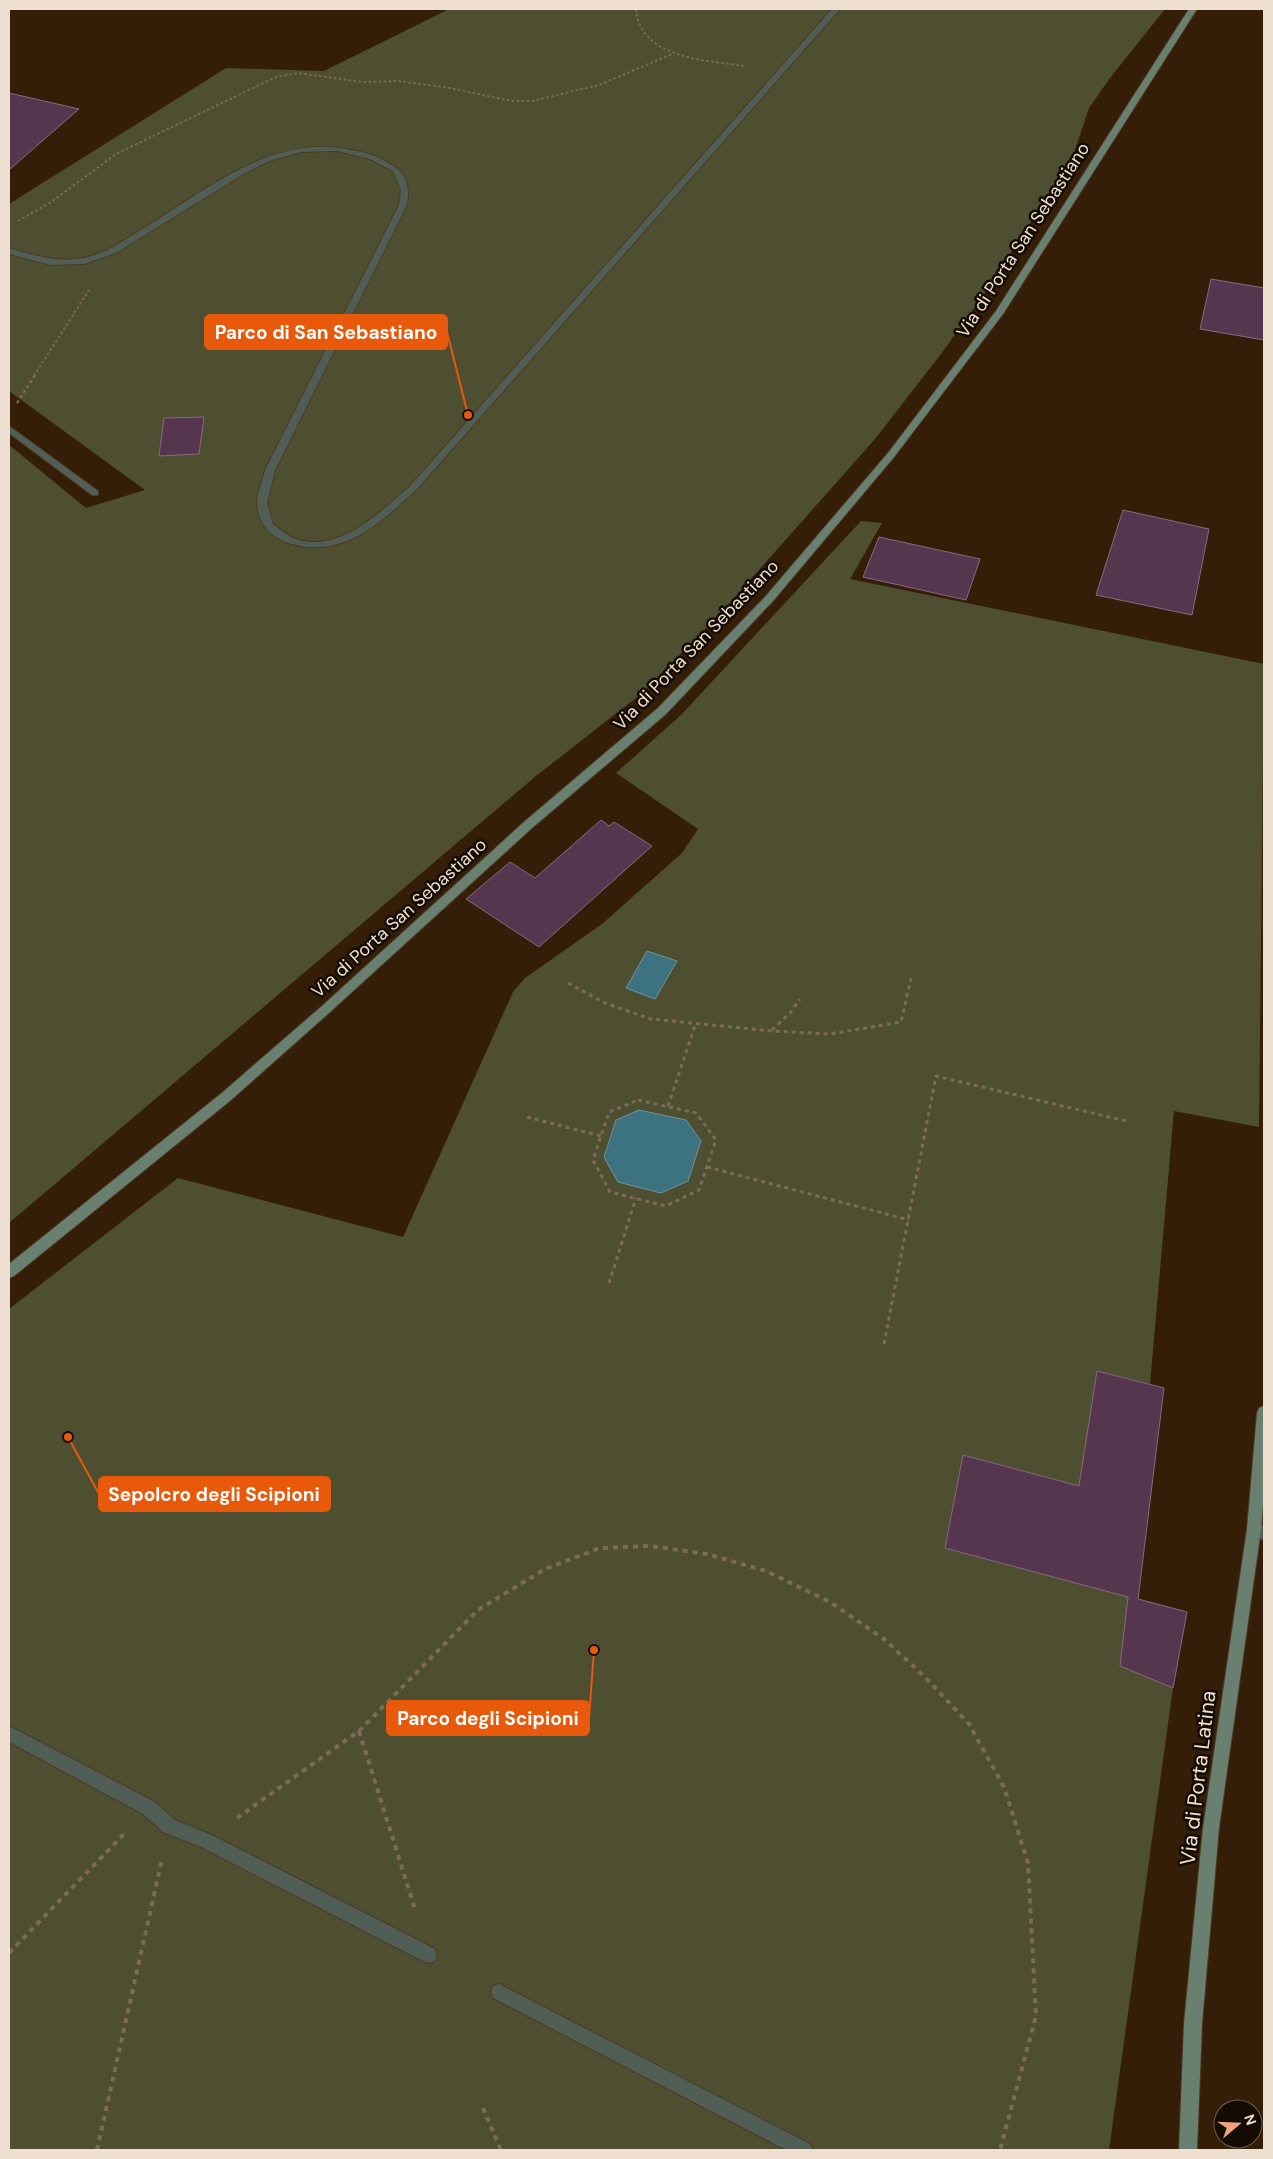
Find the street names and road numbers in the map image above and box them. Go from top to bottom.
street label: Via di Porta San Sebastiano [951,138,1095,342]
street label: Via di Porta San Sebastiano [608,555,784,735]
street label: Via di Porta San Sebastiano [306,833,492,1003]
street label: Via di Porta Latina [1173,1689,1223,1867]

